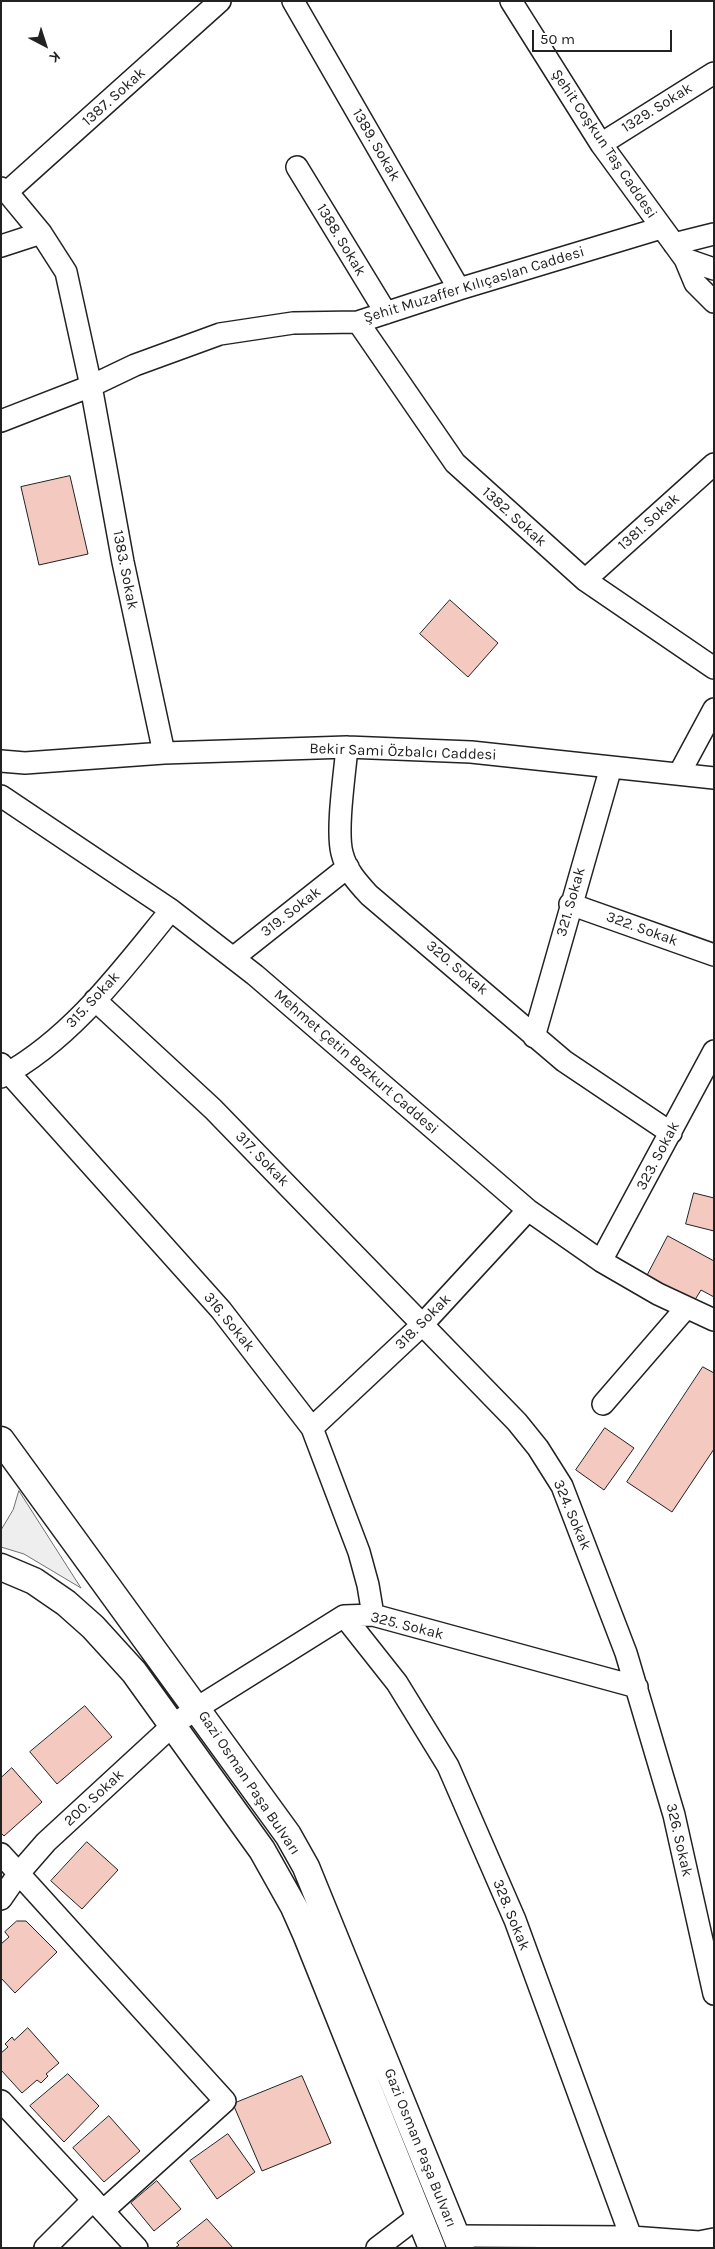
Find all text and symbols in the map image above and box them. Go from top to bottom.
north arrow [20,20,70,70]
scale bar [535,20,675,52]
text: 50 m [540,30,575,48]
text: K [46,47,64,66]
street label: 1387. Sokak [79,64,149,130]
street label: Şehit Coşkun Taş Caddesi [547,66,661,222]
street label: 1329. Sokak [618,79,696,137]
street label: 1389. Sokak [348,106,404,184]
street label: 1388. Sokak [312,201,370,279]
street label: Şehit Muzaffer Kılıçaslan Caddesi [361,243,587,327]
street label: 1382. Sokak [478,483,550,551]
street label: 1381. Sokak [614,490,684,554]
street label: 1383. Sokak [108,529,142,611]
street label: Bekir Sami Özbalcı Caddesi [309,740,497,764]
street label: 321. Sokak [553,865,589,939]
street label: 319. Sokak [257,883,325,941]
street label: 322. Sokak [604,908,680,950]
street label: 320. Sokak [422,937,492,999]
street label: 315. Sokak [62,968,124,1032]
street label: Mehmet Çetin Bozkurt Caddesi [270,986,442,1138]
street label: 323. Sokak [632,1119,684,1193]
street label: 317. Sokak [231,1128,293,1190]
street label: 316. Sokak [200,1289,258,1355]
street label: 318. Sokak [391,1290,455,1354]
street label: 324. Sokak [549,1477,595,1553]
street label: 325. Sokak [369,1608,445,1644]
street label: Gazi Osman Paşa Bulvarı [194,1707,304,1859]
street label: 200. Sokak [60,1766,128,1830]
street label: 326. Sokak [662,1802,696,1878]
street label: 328. Sokak [489,1877,533,1953]
street label: Gazi Osman Paşa Bulvarı [380,2066,460,2230]

